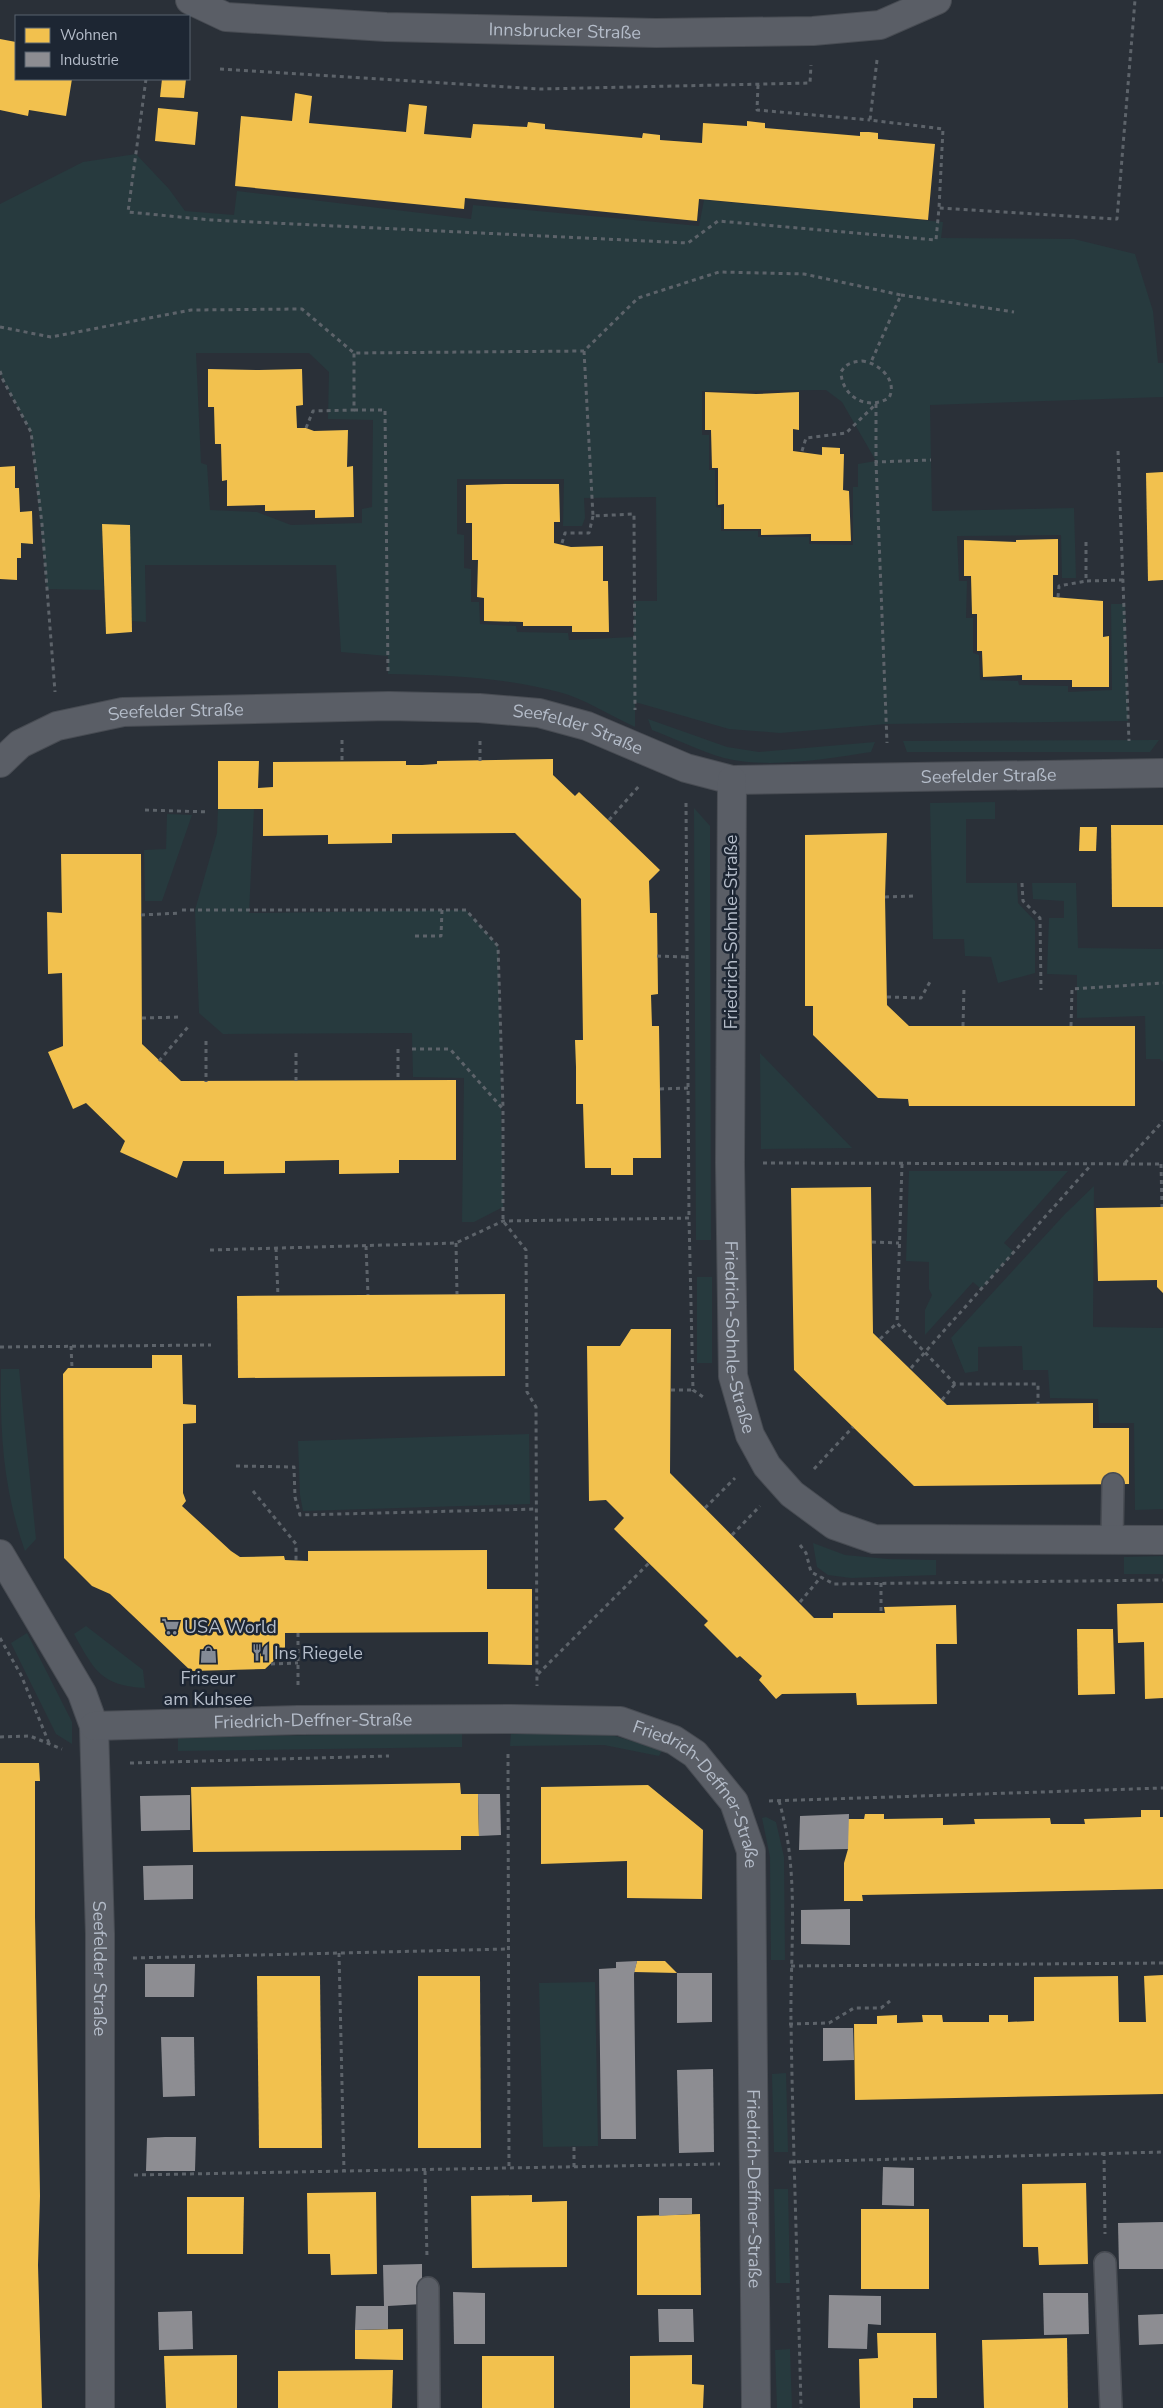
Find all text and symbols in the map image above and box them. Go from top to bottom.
legend [15,15,190,80]
street label: Innsbrucker Straße [488,17,641,45]
text: Wohnen [60,25,118,45]
text: Industrie [60,50,119,70]
street label: Seefelder Straße [106,697,244,727]
street label: Seefelder Straße [512,699,647,760]
street label: Seefelder Straße [921,763,1057,789]
street label: Friedrich-Sohnle-Straße [719,835,743,1029]
street label: Friedrich-Sohnle-Straße [719,1240,761,1436]
place label: USA World [184,1615,277,1639]
supermarket icon: USA World [160,1617,180,1637]
place label: Ins Riegele [274,1641,363,1665]
restaurant icon: Ins Riegele [250,1643,270,1663]
shop icon: Friseur am Kuhsee [198,1645,218,1665]
place label: Friseur am Kuhsee [164,1666,252,1711]
street label: Friedrich-Deffner-Straße [213,1707,412,1734]
street label: Friedrich-Deffner-Straße [630,1714,763,1868]
street label: Seefelder Straße [87,1900,112,2036]
street label: Friedrich-Deffner-Straße [741,2089,767,2288]

